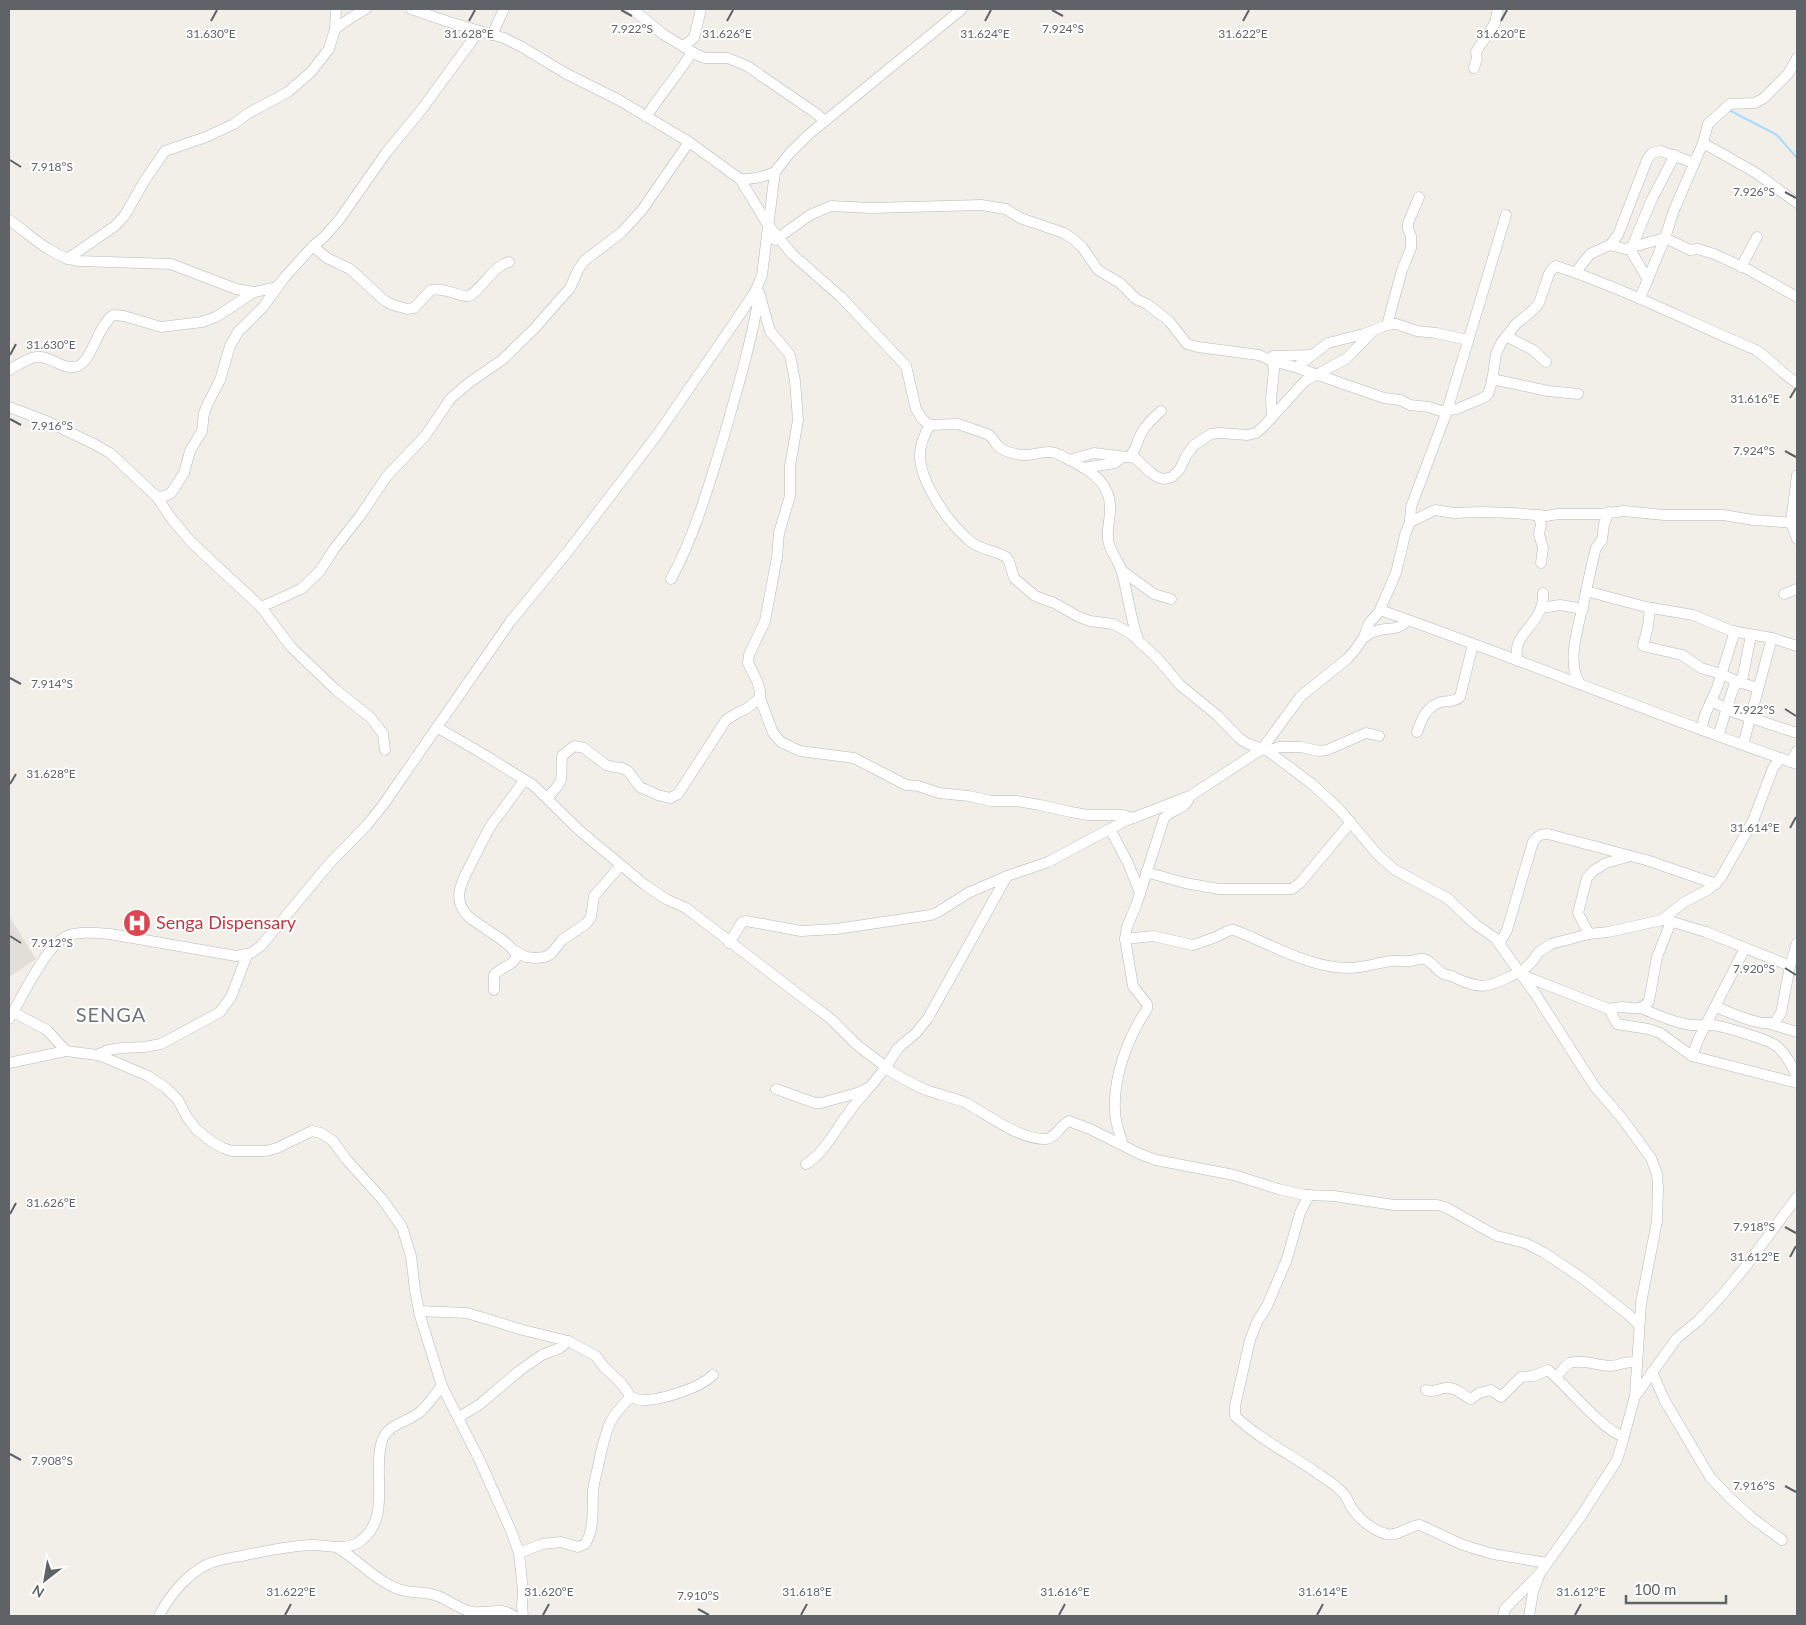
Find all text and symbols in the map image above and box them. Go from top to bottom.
text: 7.922°S [611,21,653,36]
text: 7.924°S [1042,21,1084,36]
text: 31.630°E [186,26,236,41]
text: 31.628°E [444,26,494,41]
text: 31.626°E [702,26,752,41]
text: 31.624°E [960,26,1010,41]
text: 31.622°E [1218,26,1268,41]
text: 31.620°E [1476,26,1526,41]
text: 7.918°S [31,159,73,174]
text: 7.926°S [1733,184,1775,199]
text: 31.630°E [26,337,76,352]
text: 31.616°E [1730,391,1780,406]
text: 7.916°S [31,418,73,433]
text: 7.924°S [1733,443,1775,458]
text: 7.914°S [31,676,73,691]
text: 7.922°S [1733,702,1775,717]
text: 31.628°E [26,766,76,781]
text: 31.614°E [1730,820,1780,835]
hospital icon: Senga Dispensary [122,908,152,938]
place label: Senga Dispensary [156,911,297,933]
text: 7.912°S [31,935,73,950]
text: 7.920°S [1733,961,1775,976]
district label: SENGA [76,1002,146,1026]
text: 31.626°E [26,1195,76,1210]
text: 7.918°S [1733,1219,1775,1234]
text: 31.612°E [1730,1249,1780,1264]
text: 7.908°S [31,1453,73,1468]
text: 7.916°S [1733,1478,1775,1493]
north arrow [20,1555,70,1605]
scale bar [1626,1572,1726,1604]
text: 100 m [1634,1580,1676,1598]
text: N [29,1582,47,1602]
text: 31.622°E [266,1584,316,1599]
text: 31.620°E [524,1584,574,1599]
text: 31.618°E [782,1584,832,1599]
text: 31.616°E [1040,1584,1090,1599]
text: 31.614°E [1298,1584,1348,1599]
text: 31.612°E [1556,1584,1606,1599]
text: 7.910°S [677,1588,719,1603]

